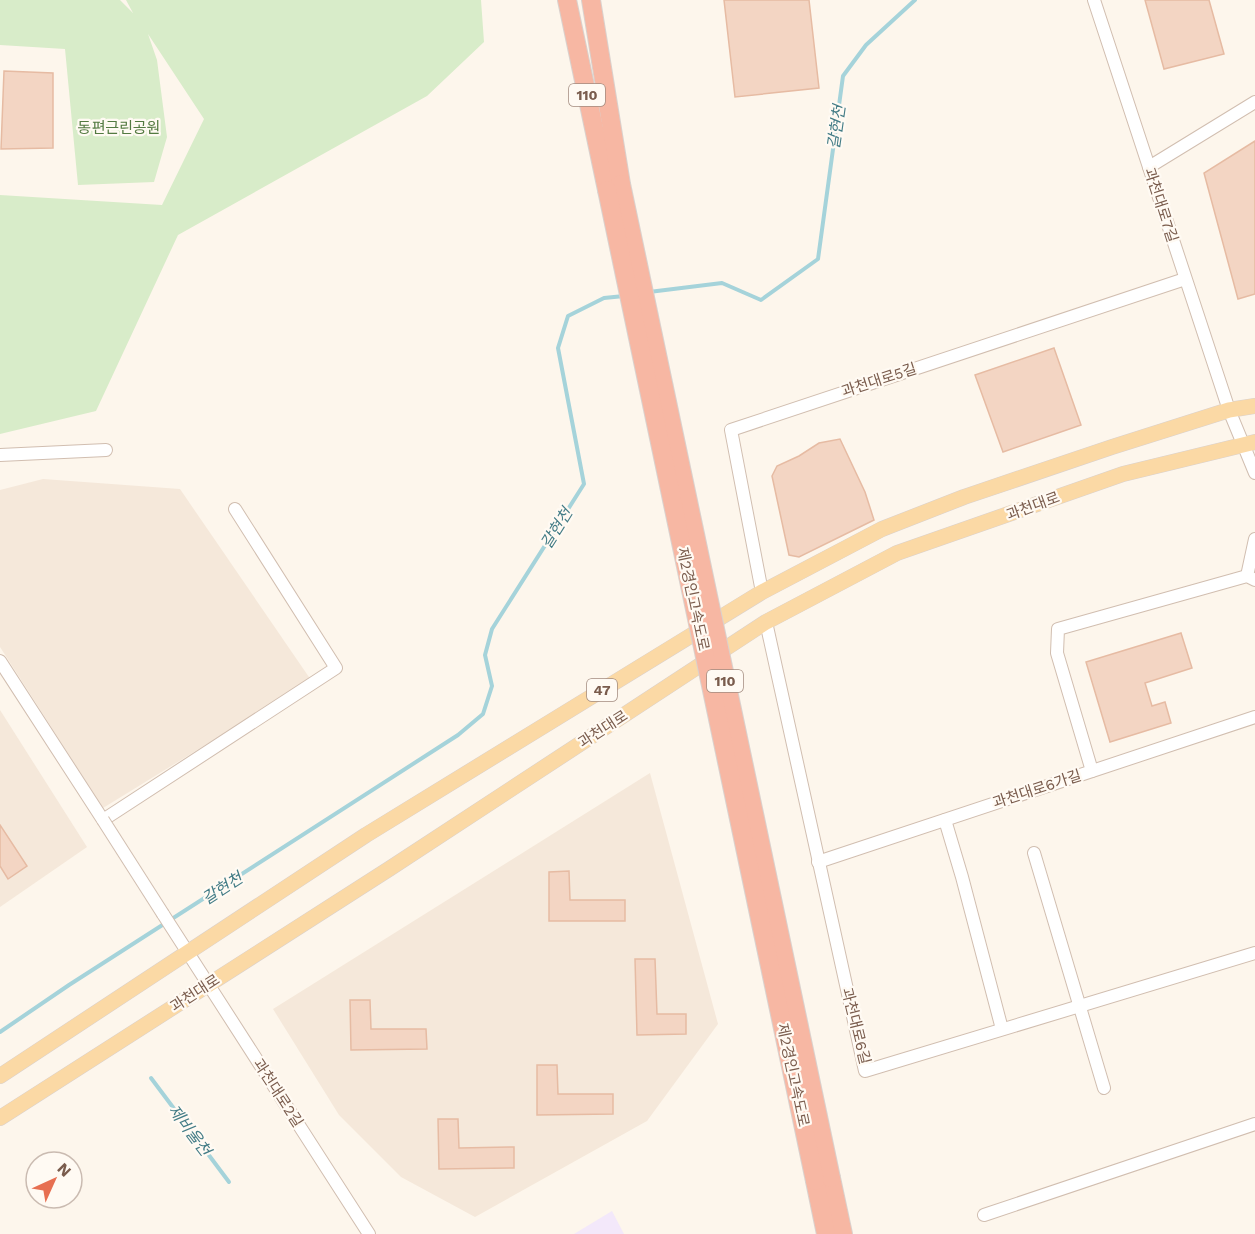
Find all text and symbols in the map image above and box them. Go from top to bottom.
road number: 110 [569,84,605,106]
water label: 갈현천 [824,102,849,150]
park label: 동편근린공원 [78,119,160,137]
street label: 과천대로7길 [1140,165,1182,245]
street label: 과천대로5길 [839,359,919,401]
street label: 과천대로 [1004,488,1062,524]
water label: 갈현천 [537,503,577,552]
street label: 제2경인고속도로 [673,546,713,652]
road number: 110 [707,670,743,692]
road number: 47 [587,679,617,701]
street label: 과천대로 [575,706,631,752]
street label: 과천대로6가길 [991,766,1083,812]
water label: 갈현천 [199,867,248,908]
street label: 과천대로 [167,970,223,1016]
street label: 과천대로6길 [838,986,874,1066]
street label: 제2경인고속도로 [773,1022,813,1128]
street label: 과천대로2길 [249,1055,307,1131]
water label: 제비울천 [164,1101,216,1161]
north arrow [24,1150,84,1210]
text: N [53,1159,75,1181]

